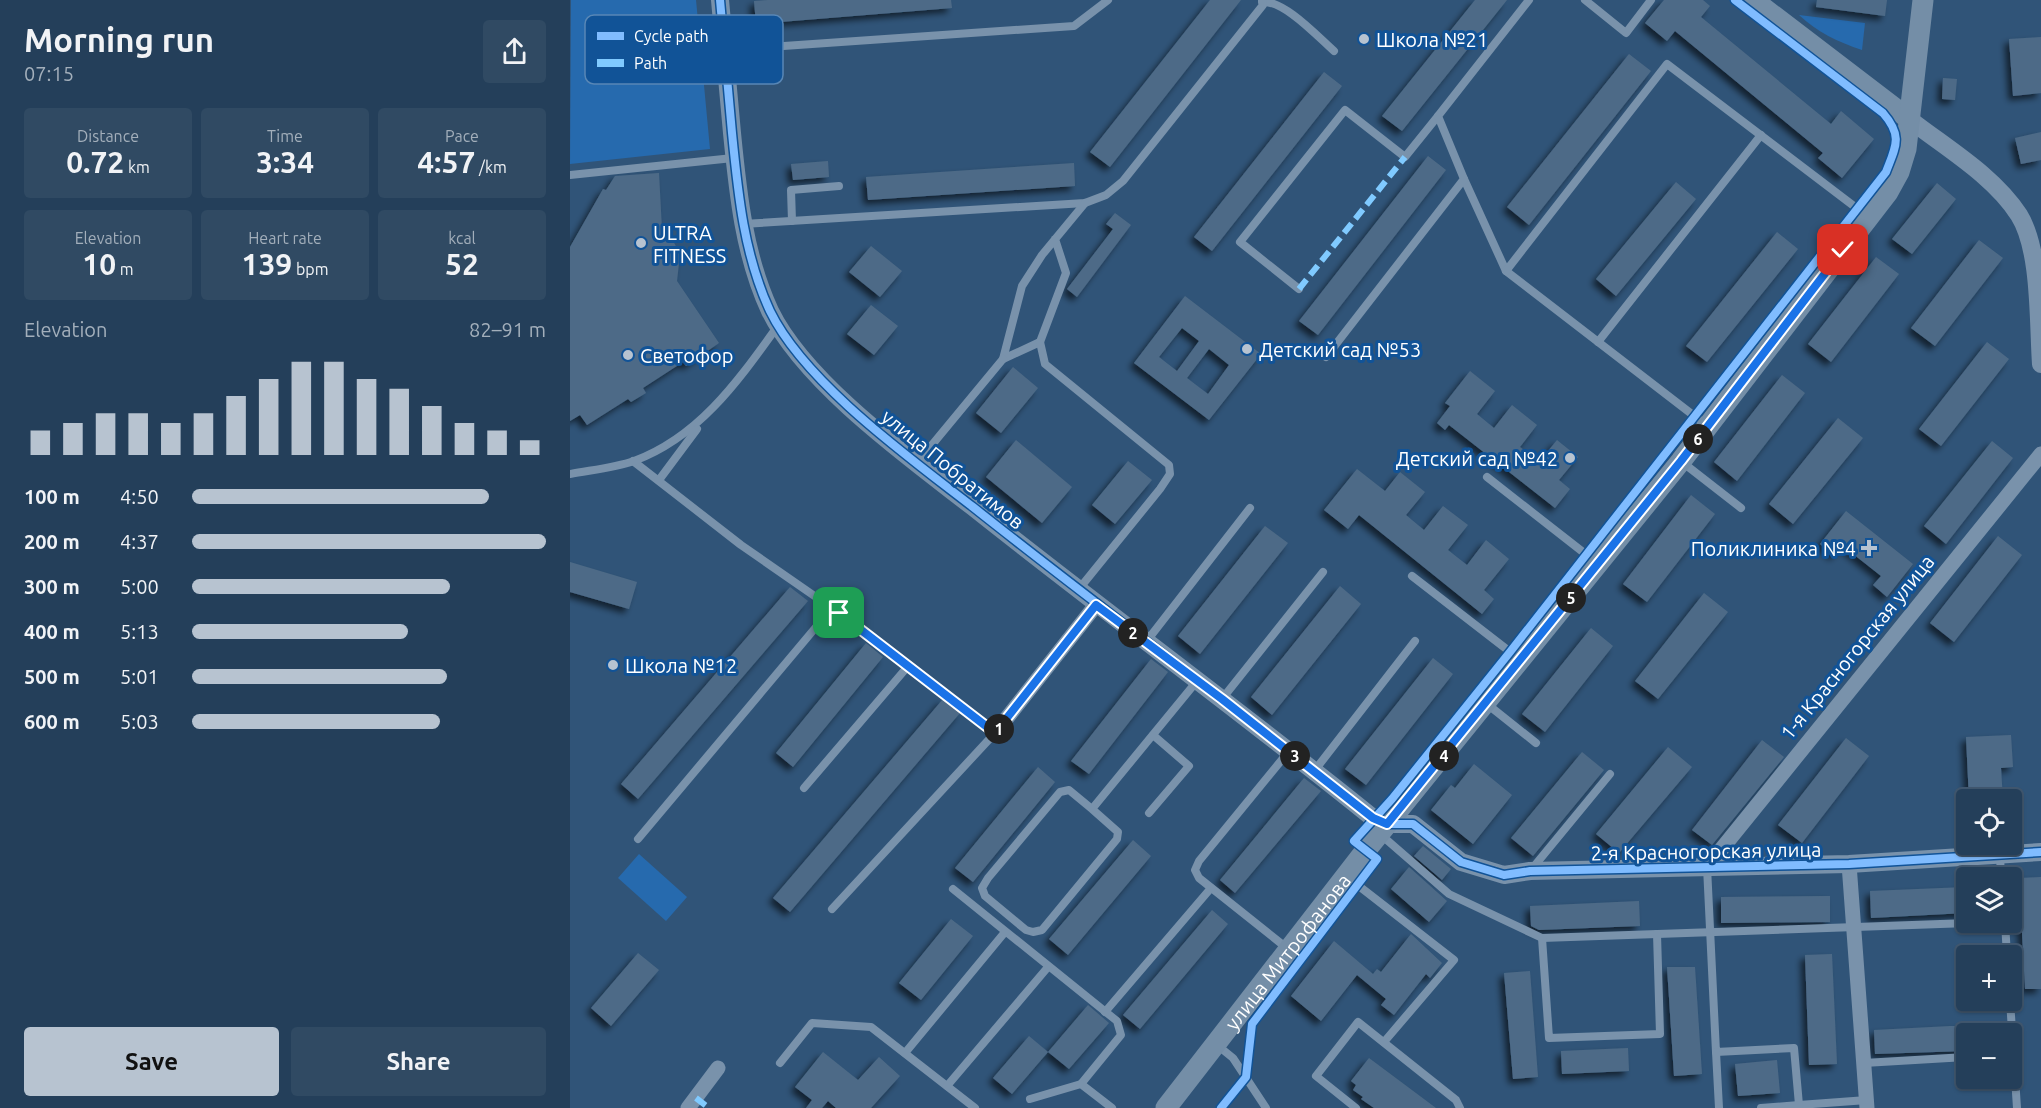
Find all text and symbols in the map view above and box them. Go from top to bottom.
legend [585,15,783,84]
button: share [483,20,546,83]
text: Morning run [24,21,214,58]
text: Cycle path [634,27,709,45]
place label: Школа №21 [1376,28,1488,51]
marker: Школа №21 [1357,32,1371,46]
text: Path [634,54,667,72]
text: 07:15 [24,62,74,85]
text: Distance [77,127,139,145]
text: Time [267,127,303,145]
text: Pace [445,127,479,145]
text: 0.72 [66,145,124,179]
text: 3:34 [256,145,314,179]
text: 4:57 [417,145,475,179]
text: km [124,158,150,176]
text: /km [475,158,507,176]
place label: ULTRA FITNESS [653,221,726,267]
pin [1817,224,1868,275]
text: Elevation [75,229,141,247]
text: Heart rate [248,229,322,247]
text: kcal [448,229,476,247]
icon: check [1826,233,1859,266]
marker: ULTRA FITNESS [634,236,648,250]
text: 10 [82,247,116,281]
text: 139 [242,247,292,281]
text: 52 [445,247,479,281]
text: m [116,260,134,278]
text: bpm [292,260,328,278]
text: Elevation [24,318,107,341]
text: 82–91 m [469,318,546,341]
place label: Детский сад №53 [1259,338,1421,361]
marker: Детский сад №53 [1240,342,1254,356]
place label: Светофор [640,344,734,367]
marker: Светофор [621,348,635,362]
street label: улица Побратимов [877,405,1029,533]
pin: 6 [1683,424,1713,454]
text: 6 [1693,430,1703,448]
place label: Детский сад №42 [1396,447,1558,470]
marker: Детский сад №42 [1563,451,1577,465]
text: 100 m [24,485,80,508]
text: 4:50 [120,485,159,508]
text: 200 m [24,530,80,553]
text: 4:37 [120,530,159,553]
place label: Поликлиника №4 [1691,537,1856,560]
marker: Поликлиника №4 [1860,539,1878,557]
street label: 1-я Красногорская улица [1775,550,1939,744]
text: 300 m [24,575,80,598]
text: 5:00 [120,575,159,598]
pin: 5 [1556,583,1586,613]
pin [813,587,864,638]
text: 5 [1566,589,1576,607]
icon: arrive [822,596,855,629]
pin: 2 [1118,618,1148,648]
text: 400 m [24,620,80,643]
text: 5:13 [120,620,159,643]
text: 2 [1128,624,1138,642]
place label: Школа №12 [625,654,737,677]
marker: Школа №12 [606,658,620,672]
text: 500 m [24,665,80,688]
text: 5:01 [120,665,159,688]
text: 600 m [24,710,80,733]
text: 5:03 [120,710,159,733]
pin: 1 [984,714,1014,744]
text: 1 [994,720,1004,738]
pin: 3 [1280,741,1310,771]
pin: 4 [1429,741,1459,771]
text: 3 [1290,747,1300,765]
text: 4 [1439,747,1449,765]
map controls [1956,789,2022,1089]
button: locate [1956,789,2022,855]
street label: 2-я Красногорская улица [1590,837,1822,865]
button: layers [1956,867,2022,933]
street label: улица Митрофанова [1220,869,1355,1034]
button: + [1956,945,2022,1011]
button: − [1956,1023,2022,1089]
button: Save [24,1027,279,1096]
button: Share [291,1027,546,1096]

